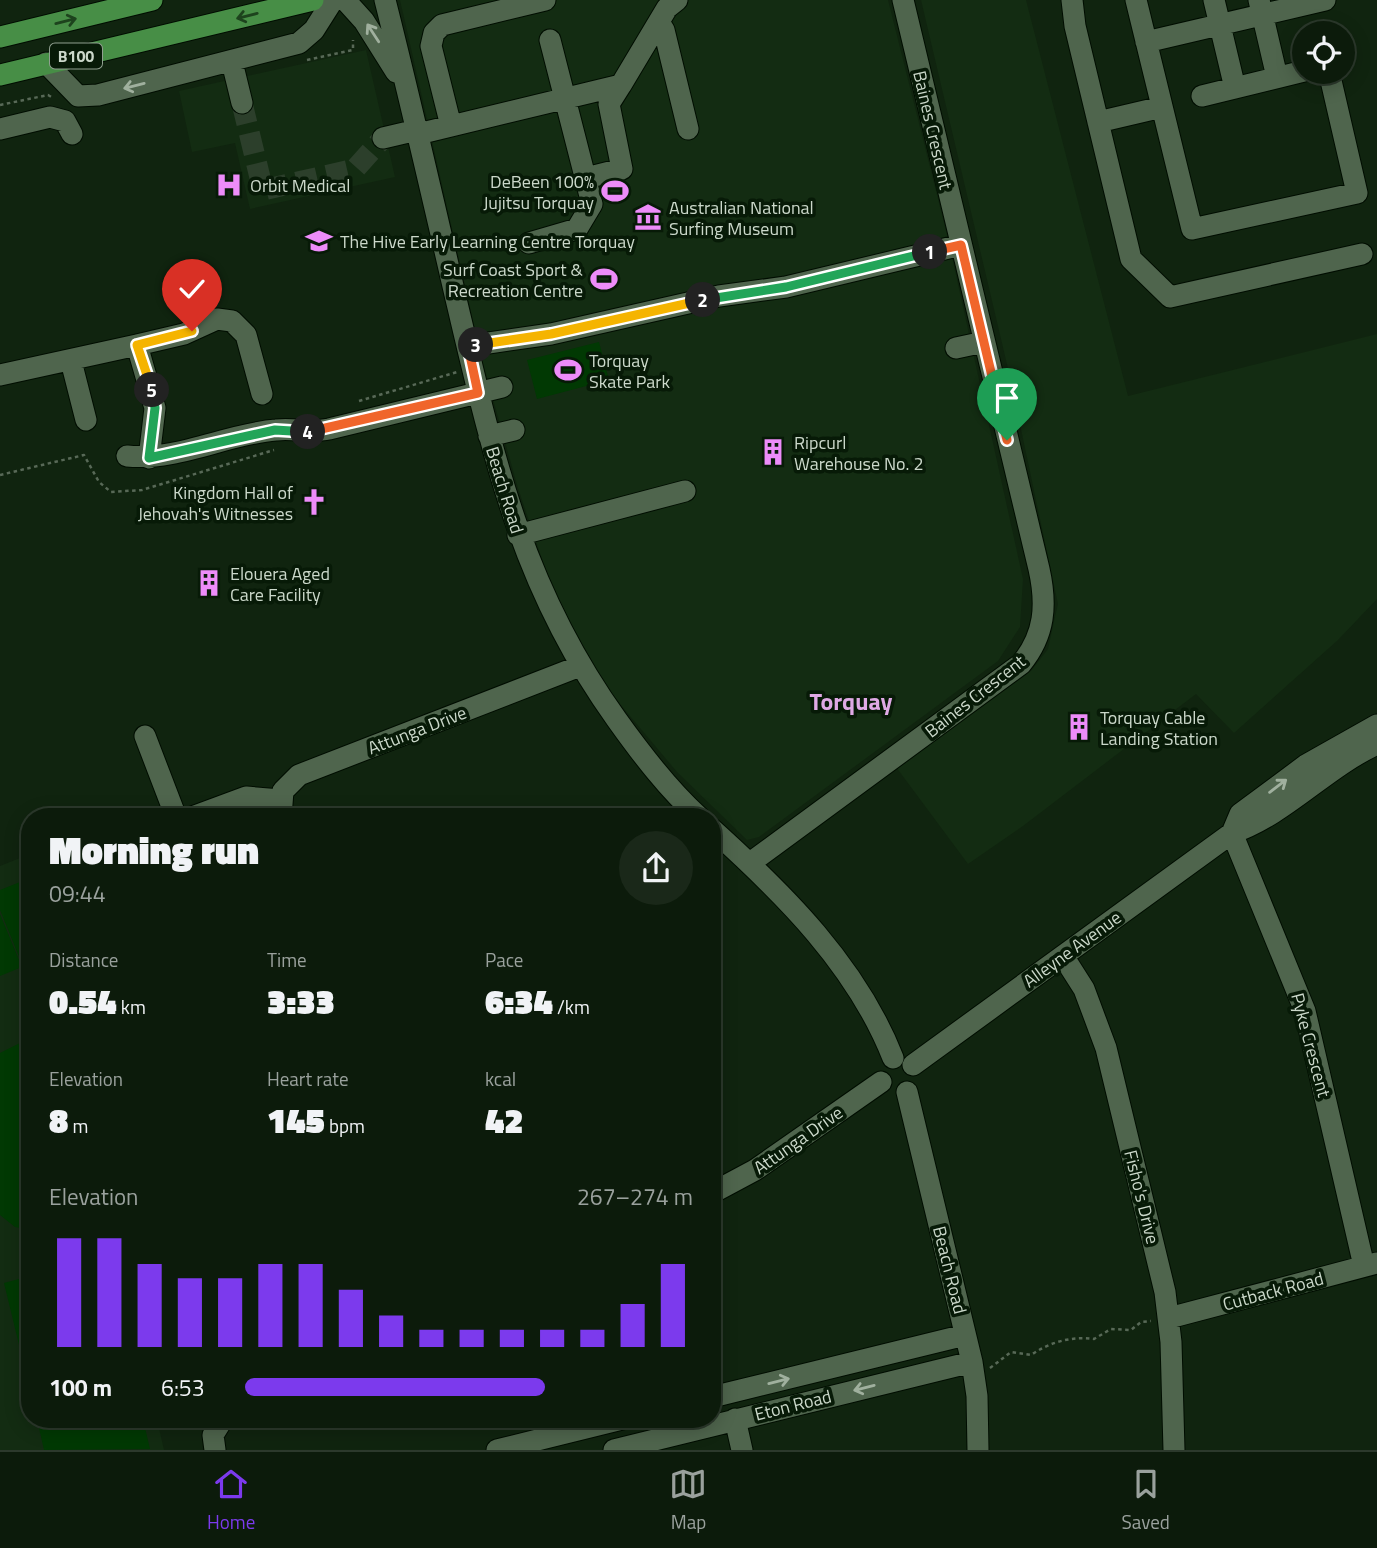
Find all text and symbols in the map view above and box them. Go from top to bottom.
one-way arrow [236,10,259,23]
one-way arrow [54,14,77,27]
map controls [1292,21,1355,84]
button: locate [1292,21,1355,84]
one-way arrow [365,24,379,44]
road number: B100 [50,44,102,68]
street label: Baines Crescent [906,68,960,193]
one-way arrow [123,80,146,93]
place label: DeBeen 100% Jujitsu Torquay [483,168,594,216]
hospital icon: Orbit Medical [214,170,244,200]
place label: Orbit Medical [250,172,350,199]
sports icon: DeBeen 100% Jujitsu Torquay [600,176,630,206]
place label: Australian National Surfing Museum [669,194,814,242]
museum icon: Australian National Surfing Museum [633,202,663,232]
school or university icon: The Hive Early Learning Centre Torquay [304,226,334,256]
place label: The Hive Early Learning Centre Torquay [340,228,635,255]
pin: 1 [912,234,948,270]
text: 1 [924,237,935,266]
place label: Surf Coast Sport & Recreation Centre [443,256,584,304]
pin [162,259,222,331]
sports icon: Surf Coast Sport & Recreation Centre [589,264,619,294]
icon: check [173,270,211,308]
pin: 2 [686,282,720,318]
text: 2 [697,285,708,314]
pin: 3 [458,328,494,362]
text: 3 [470,330,481,359]
place label: Torquay Skate Park [589,347,671,395]
sports icon: Torquay Skate Park [553,355,583,385]
pin [977,368,1037,440]
pin: 5 [134,372,170,408]
text: 5 [146,375,157,404]
icon: arrive [988,379,1026,417]
pin: 4 [290,414,326,450]
text: 4 [302,417,313,446]
place label: Ripcurl Warehouse No. 2 [794,429,924,477]
building icon: Ripcurl Warehouse No. 2 [758,437,788,467]
street label: Beach Road [479,443,531,537]
place label: Kingdom Hall of Jehovah's Witnesses [138,479,293,527]
church icon: Kingdom Hall of Jehovah's Witnesses [299,487,329,517]
place label: Elouera Aged Care Facility [230,560,330,608]
building icon: Elouera Aged Care Facility [194,568,224,598]
street label: Baines Crescent [919,648,1032,744]
district label: Torquay [809,683,893,719]
street label: Attunga Drive [364,699,470,761]
place label: Torquay Cable Landing Station [1100,704,1218,752]
building icon: Torquay Cable Landing Station [1064,712,1094,742]
one-way arrow [1268,778,1287,793]
text: Morning run [49,821,259,879]
button: share [619,831,693,905]
text: 09:44 [49,876,106,911]
street label: Alleyne Avenue [1017,904,1127,994]
text: Distance [49,945,118,974]
text: Time [267,945,307,974]
text: Pace [485,945,523,974]
text: 0.54 [49,974,117,1028]
text: 3:33 [267,974,335,1028]
text: 6:34 [485,974,553,1028]
street label: Pyke Crescent [1284,990,1338,1101]
text: km [117,992,146,1021]
text: /km [553,992,590,1021]
text: Elevation [49,1064,123,1093]
text: Heart rate [267,1064,349,1093]
text: kcal [485,1064,516,1093]
text: 8 [49,1093,68,1147]
text: 145 [267,1093,325,1147]
text: 42 [485,1093,524,1147]
street label: Attunga Drive [748,1099,848,1181]
text: m [68,1111,88,1140]
text: bpm [325,1111,365,1140]
street label: Fisho's Drive [1117,1147,1167,1247]
text: Elevation [49,1179,138,1214]
text: 267–274 m [577,1179,693,1214]
street label: Beach Road [926,1223,974,1317]
street label: Cutback Road [1220,1265,1326,1317]
text: 100 m [49,1370,112,1405]
text: 6:53 [161,1370,205,1405]
one-way arrow [767,1374,789,1387]
street label: Eton Road [752,1382,834,1428]
one-way arrow [853,1382,876,1395]
tab: Home [207,1465,255,1536]
tab: Map [669,1465,707,1536]
tab: Saved [1122,1465,1170,1536]

